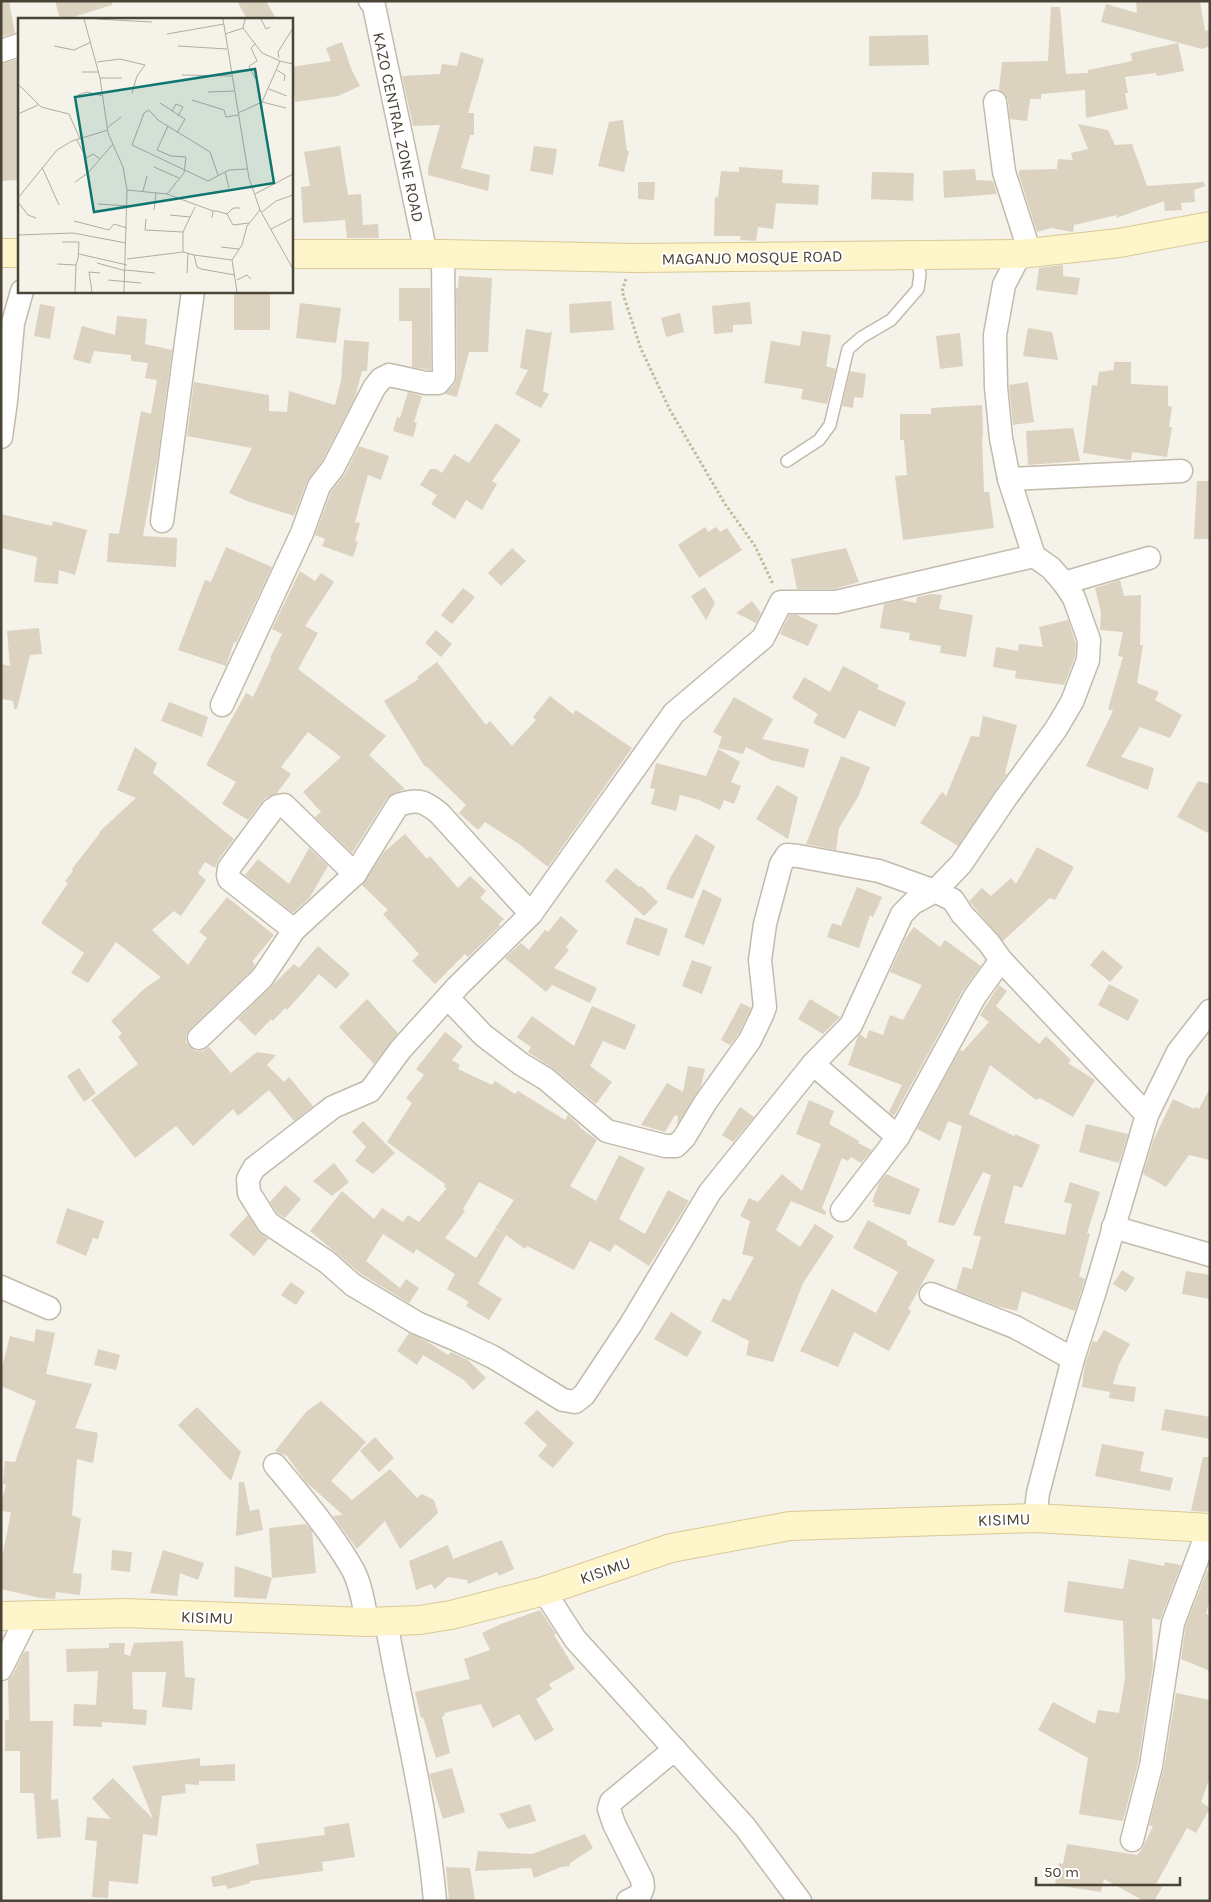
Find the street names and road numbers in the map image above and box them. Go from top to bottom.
street label: KAZO CENTRAL ZONE ROAD [369,30,428,224]
street label: MAGANJO MOSQUE ROAD [661,246,843,269]
street label: KISIMU [978,1509,1031,1530]
street label: KISIMU [577,1553,633,1588]
street label: KISIMU [180,1607,233,1628]

